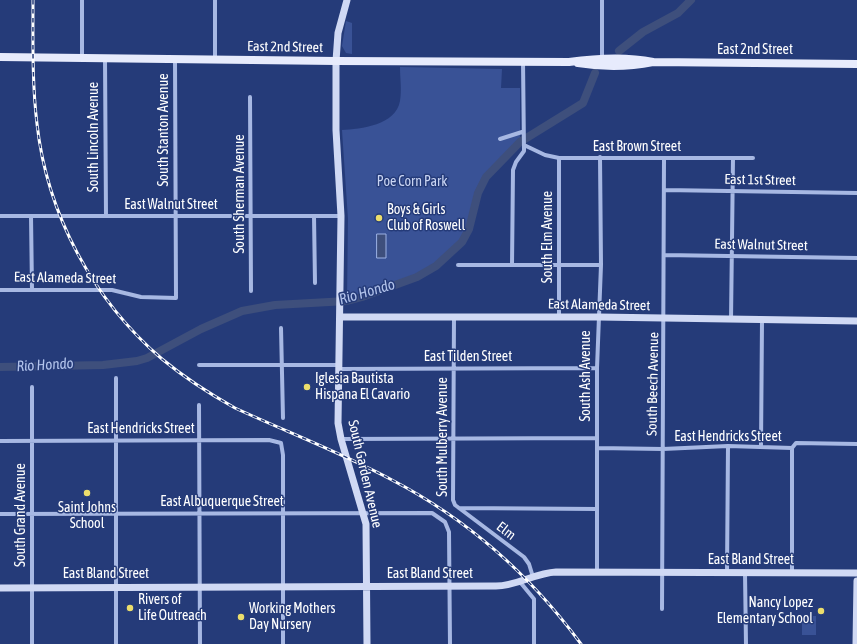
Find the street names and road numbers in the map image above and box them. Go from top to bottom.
street label: East 2nd Street [247,38,323,56]
street label: East 2nd Street [717,42,793,58]
street label: South Stanton Avenue [156,73,172,187]
street label: South Lincoln Avenue [86,82,102,192]
street label: South Sherman Avenue [232,134,248,254]
street label: East Brown Street [593,139,681,155]
street label: East 1st Street [724,171,796,189]
street label: South Elm Avenue [540,191,556,283]
street label: East Walnut Street [124,197,218,213]
street label: East Walnut Street [714,236,808,254]
street label: East Alameda Street [14,269,116,287]
street label: East Alameda Street [548,296,650,314]
street label: South Ash Avenue [578,330,594,422]
street label: South Beech Avenue [644,332,662,436]
street label: East Tilden Street [424,349,512,365]
street label: South Mulberry Avenue [435,377,451,497]
street label: South Garden Avenue [344,418,386,530]
street label: East Hendricks Street [87,421,195,437]
street label: East Hendricks Street [674,429,782,445]
street label: South Grand Avenue [13,463,29,567]
street label: East Albuquerque Street [160,494,284,510]
street label: Elm [493,518,519,544]
street label: East Bland Street [708,552,794,568]
street label: East Bland Street [63,566,149,582]
street label: East Bland Street [387,566,473,582]

